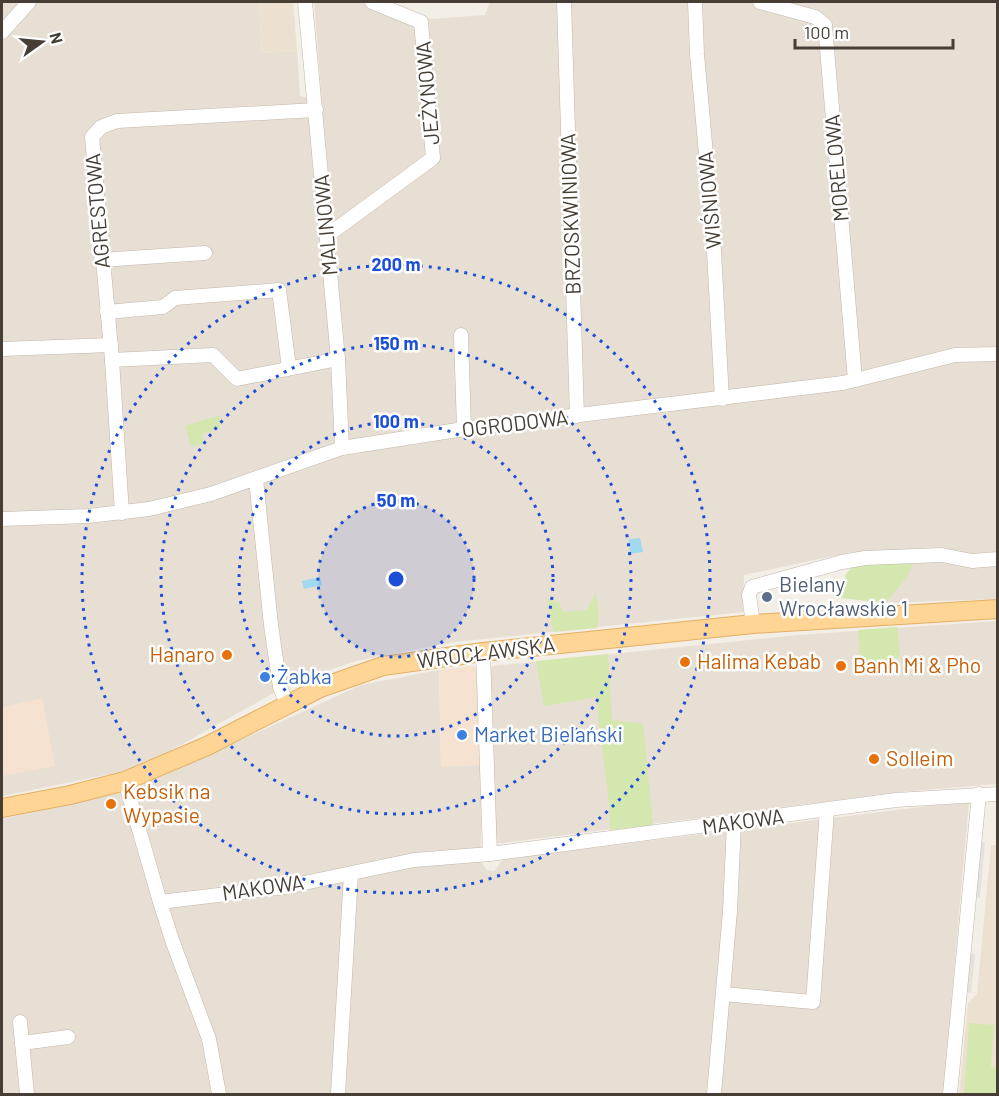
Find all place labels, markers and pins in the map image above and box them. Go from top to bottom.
centre of rings [386,569,406,589]
place label: Bielany Wrocławskie 1 [779,571,908,620]
marker: Bielany Wrocławskie 1 [760,590,774,604]
place label: Hanaro [150,641,215,666]
marker: Hanaro [220,648,234,662]
place label: Halima Kebab [697,648,821,673]
place label: Banh Mi & Pho [853,652,981,677]
marker: Halima Kebab [678,655,692,669]
marker: Banh Mi & Pho [834,659,848,673]
place label: Żabka [277,663,332,688]
marker: Żabka [258,670,272,684]
place label: Market Bielański [474,721,623,746]
marker: Market Bielański [455,728,469,742]
place label: Solleim [886,745,953,770]
marker: Solleim [867,752,881,766]
place label: Kebsik na Wypasie [123,778,210,827]
marker: Kebsik na Wypasie [104,797,118,811]

